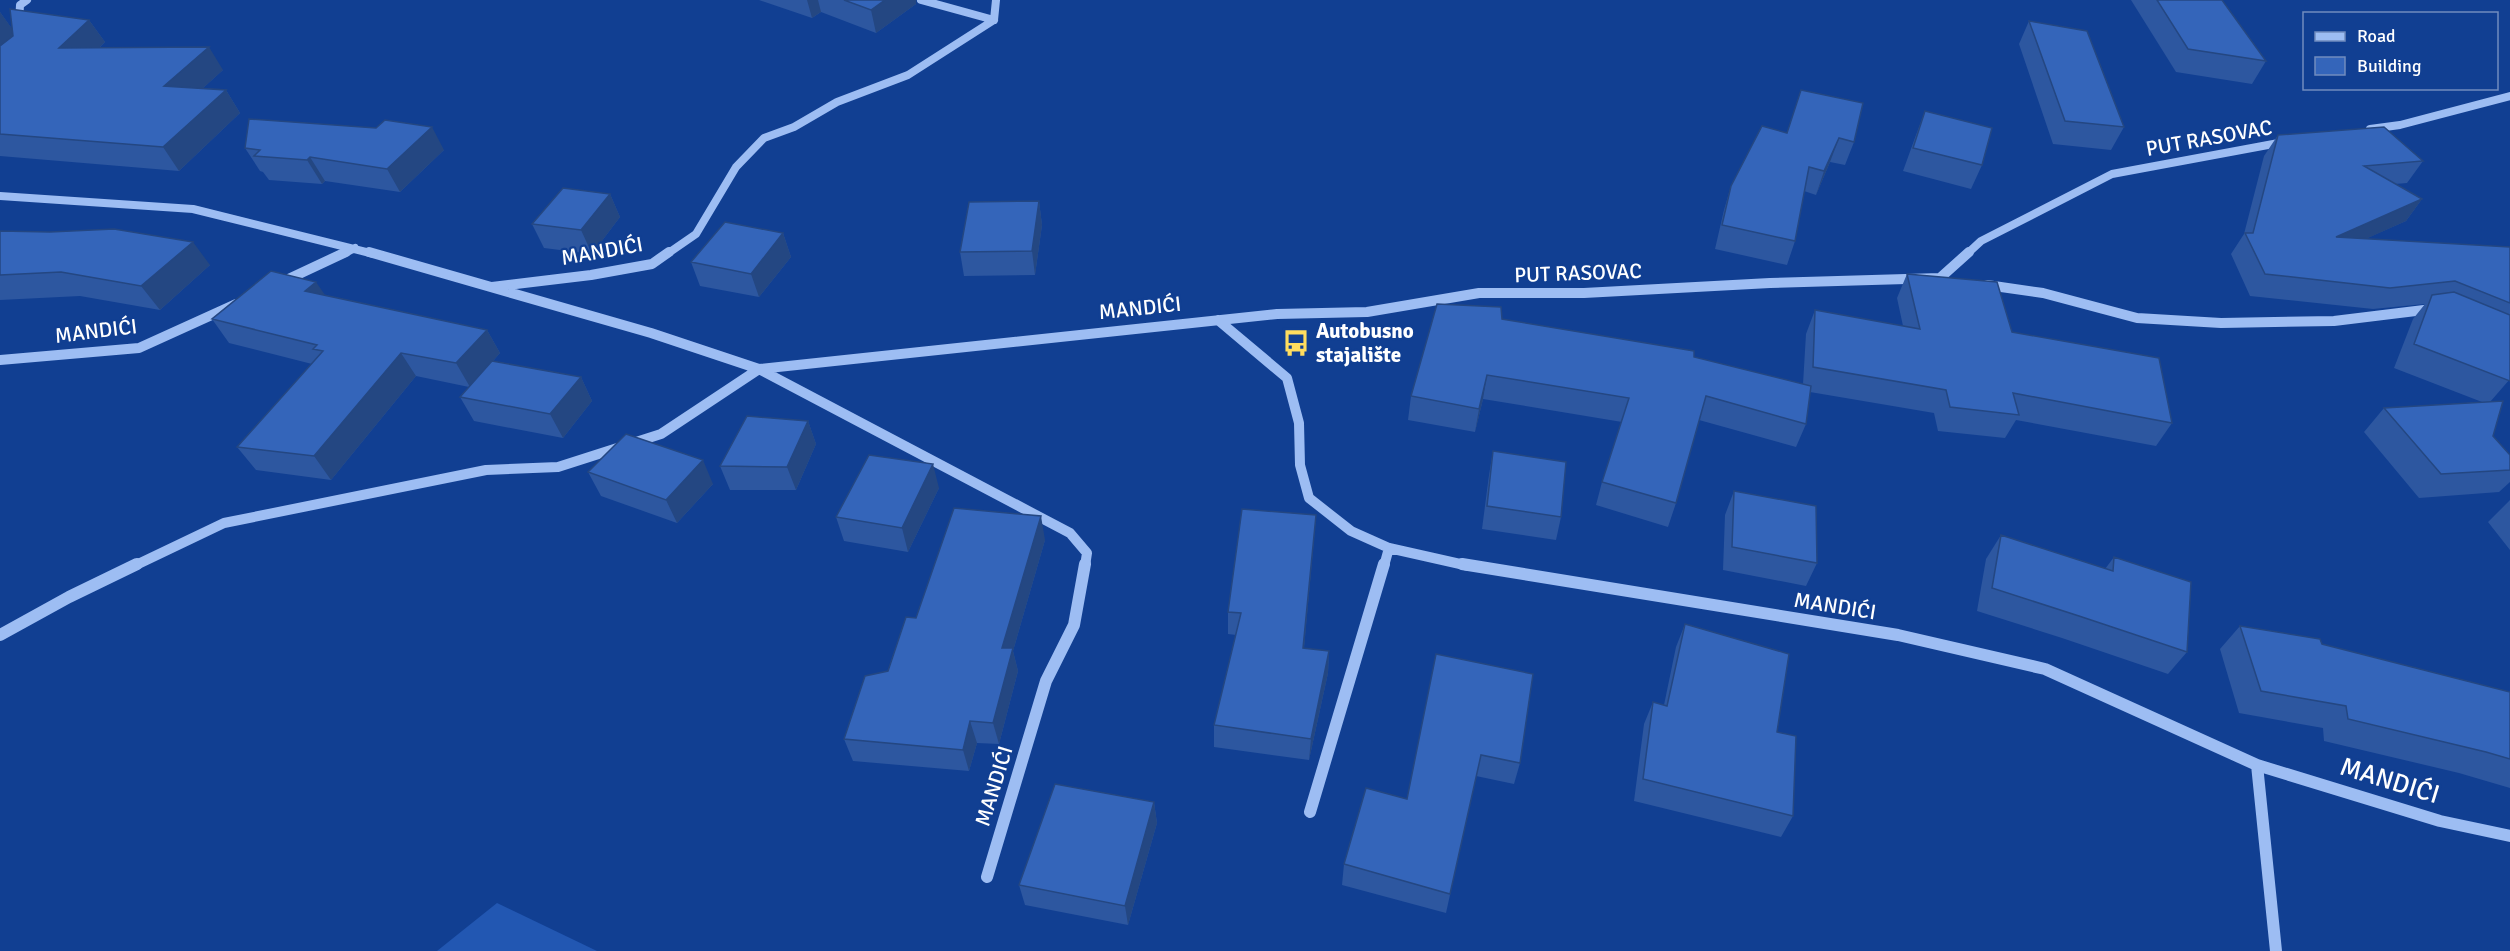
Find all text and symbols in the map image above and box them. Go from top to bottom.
legend [2303,12,2498,90]
text: Road [2357,25,2396,47]
text: Building [2357,55,2421,77]
street label: PUT RASOVAC [2144,114,2274,162]
street label: MANDIĆI [559,231,645,271]
street label: PUT RASOVAC [1514,258,1642,288]
street label: MANDIĆI [1098,291,1182,325]
street label: MANDIĆI [53,313,139,349]
place label: Autobusno stajalište [1316,318,1414,368]
bus stop icon: Autobusno stajalište [1281,328,1311,358]
street label: MANDIĆI [1792,587,1878,625]
street label: MANDIĆI [969,743,1019,829]
street label: MANDIĆI [2336,751,2443,811]

